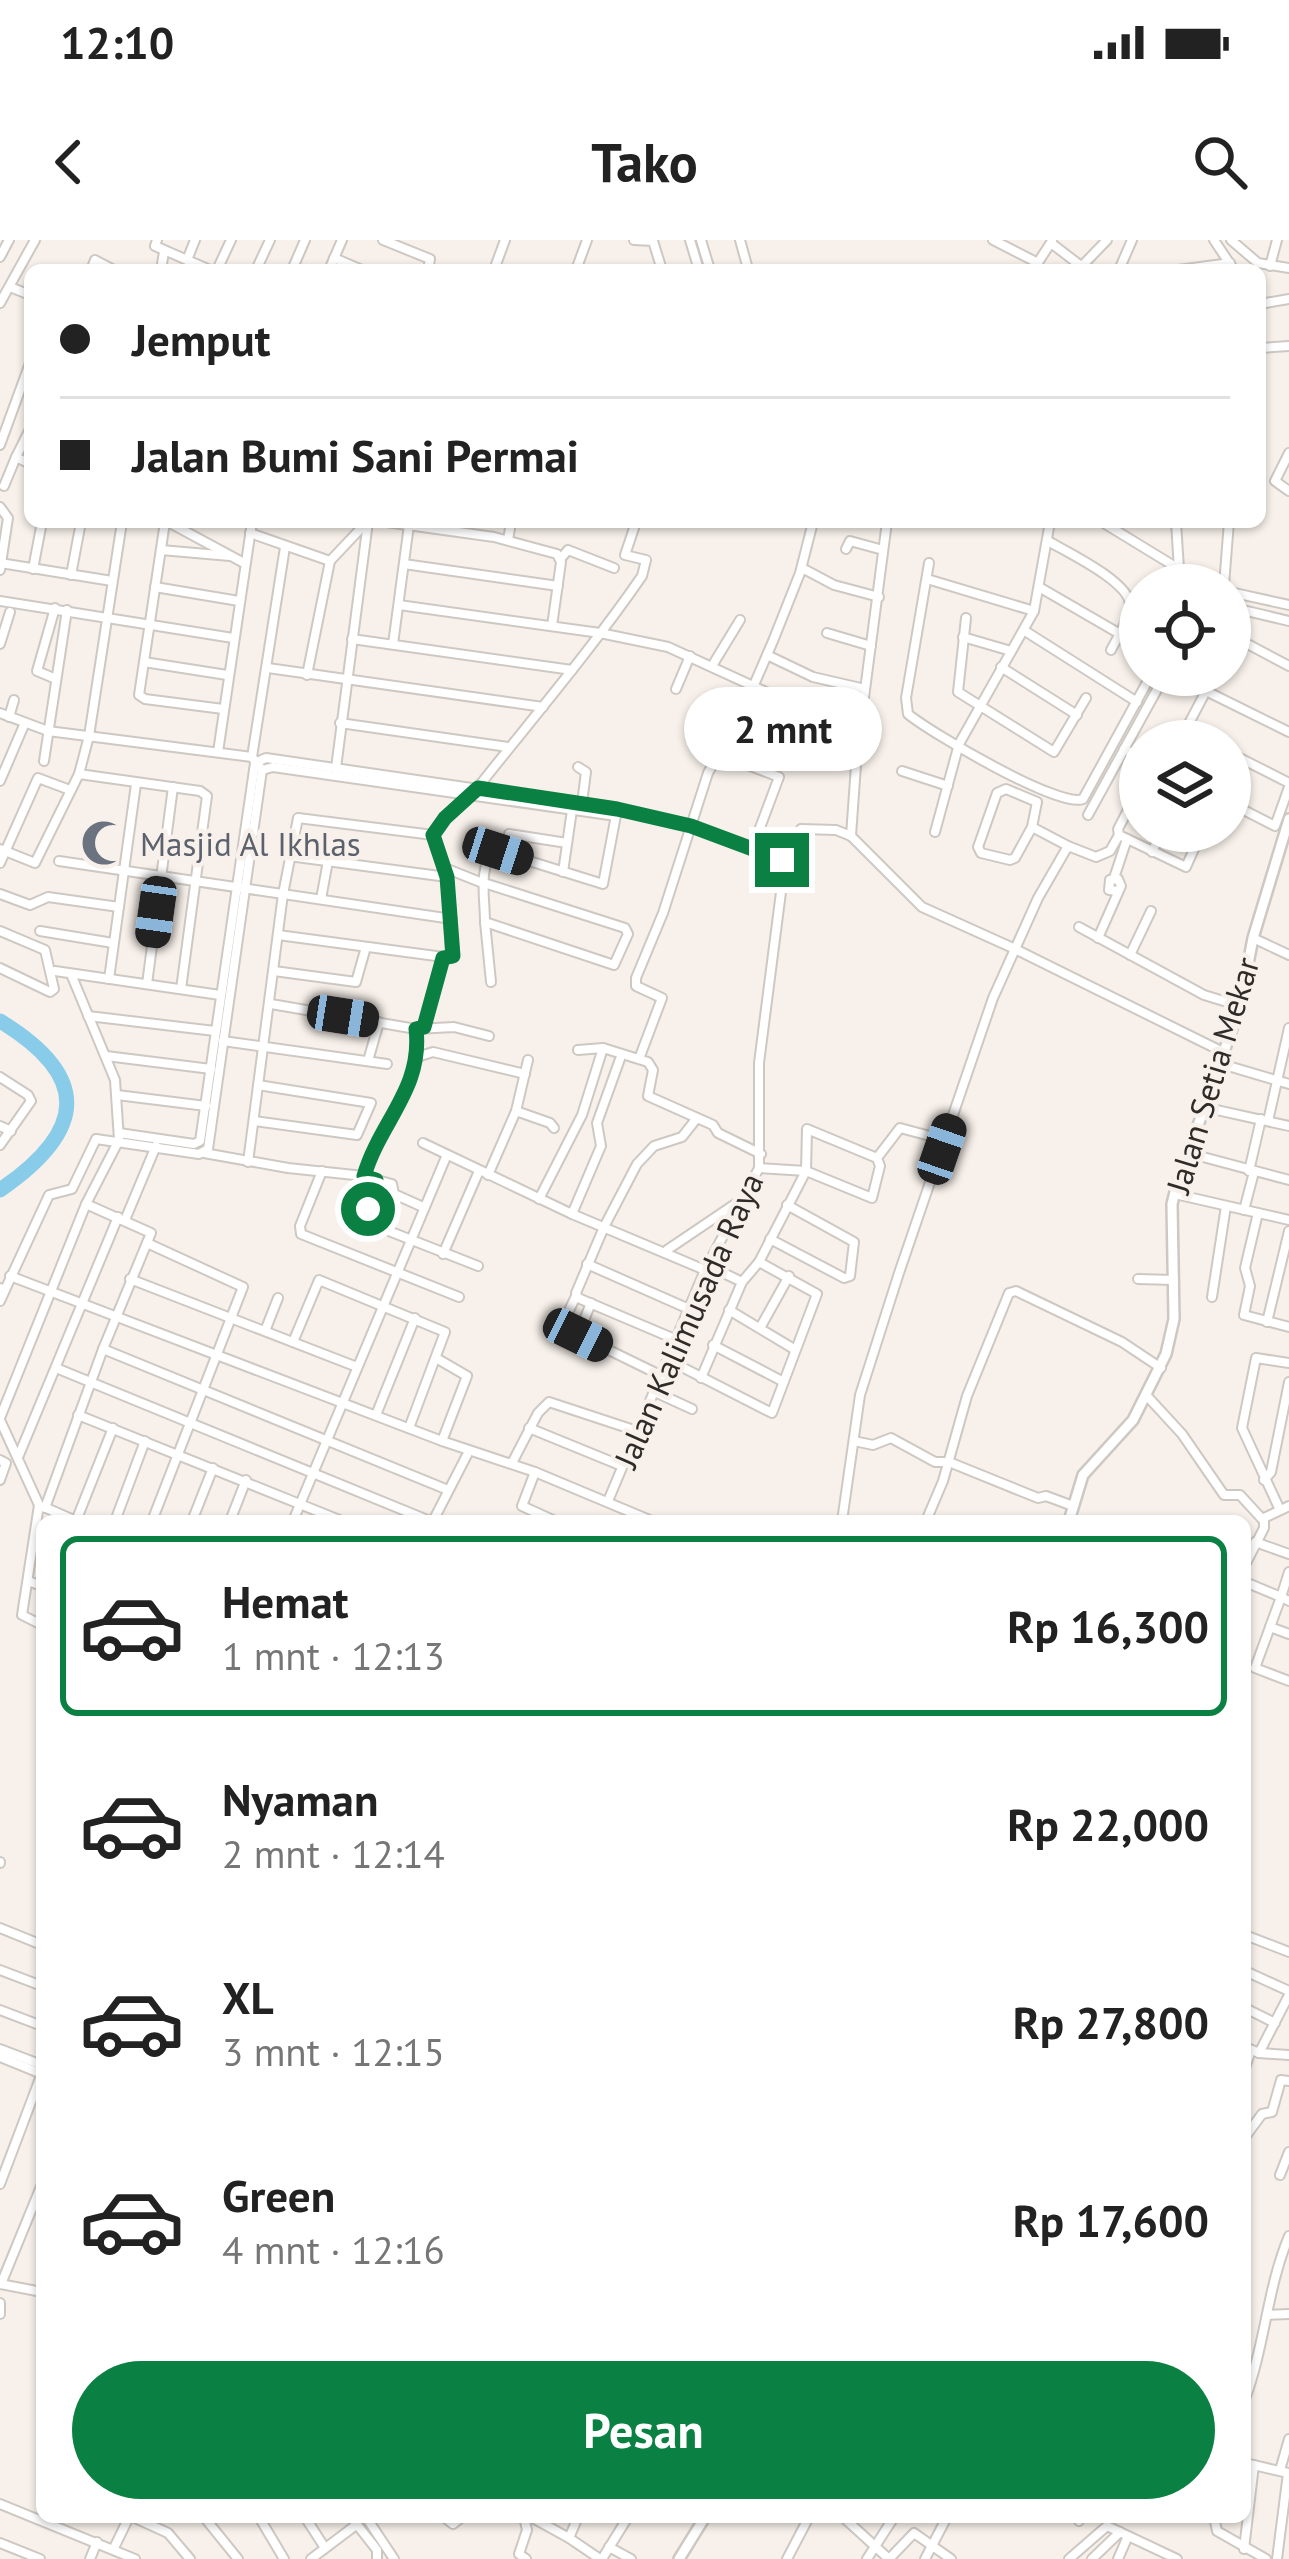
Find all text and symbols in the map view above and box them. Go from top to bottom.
text: 12:10 [60,13,174,71]
text: Tako [591,127,698,197]
icon: back [36,129,102,195]
icon: search [1187,129,1253,195]
text: Jemput [132,310,270,368]
text: Jalan Bumi Sani Permai [132,426,579,484]
map controls [1119,564,1251,852]
button: locate [1119,564,1251,696]
callout: 2 mnt [683,686,881,770]
text: 2 mnt [734,703,832,754]
button: layers [1119,720,1251,852]
mosque icon: Masjid Al Ikhlas [79,818,129,868]
place label: Masjid Al Ikhlas [140,822,361,865]
car [458,823,538,879]
route end [755,833,809,887]
car [133,874,179,950]
street label: Jalan Setia Mekar [1155,952,1268,1200]
car [305,993,381,1039]
car [913,1109,971,1189]
street label: Jalan Kalimusada Raya [603,1166,772,1476]
route start [341,1182,395,1236]
car [538,1303,618,1367]
icon: car [78,1572,186,1680]
text: Hemat [222,1572,348,1630]
text: Rp 16,300 [1007,1597,1209,1655]
text: 1 mnt · 12:13 [222,1630,445,1681]
icon: car [78,1770,186,1878]
text: Nyaman [222,1770,378,1828]
text: Rp 22,000 [1007,1795,1209,1853]
text: 2 mnt · 12:14 [222,1828,445,1879]
icon: car [78,1968,186,2076]
text: XL [222,1968,274,2026]
text: Rp 27,800 [1013,1993,1209,2051]
text: 3 mnt · 12:15 [222,2026,445,2077]
icon: car [78,2166,186,2274]
text: Green [222,2166,335,2224]
text: Rp 17,600 [1013,2191,1209,2249]
text: 4 mnt · 12:16 [222,2224,445,2275]
button: Pesan [72,2361,1215,2499]

